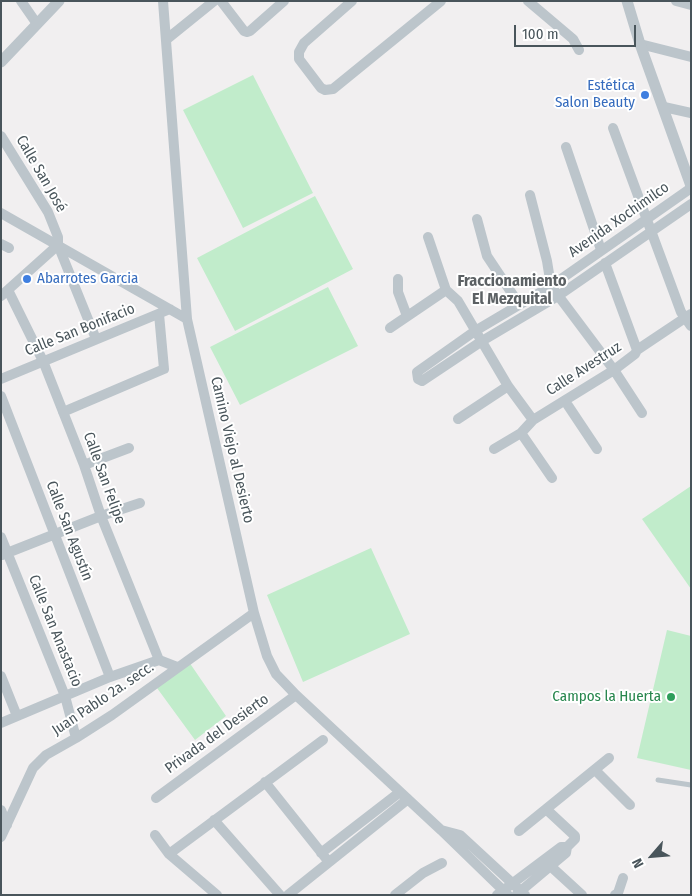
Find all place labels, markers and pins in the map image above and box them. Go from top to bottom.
place label: Estética Salon Beauty [555,77,635,112]
marker: Estética Salon Beauty [639,89,651,101]
place label: Abarrotes Garcia [37,270,138,288]
marker: Abarrotes Garcia [21,273,33,285]
place label: Campos la Huerta [552,688,661,706]
marker: Campos la Huerta [665,691,677,703]

